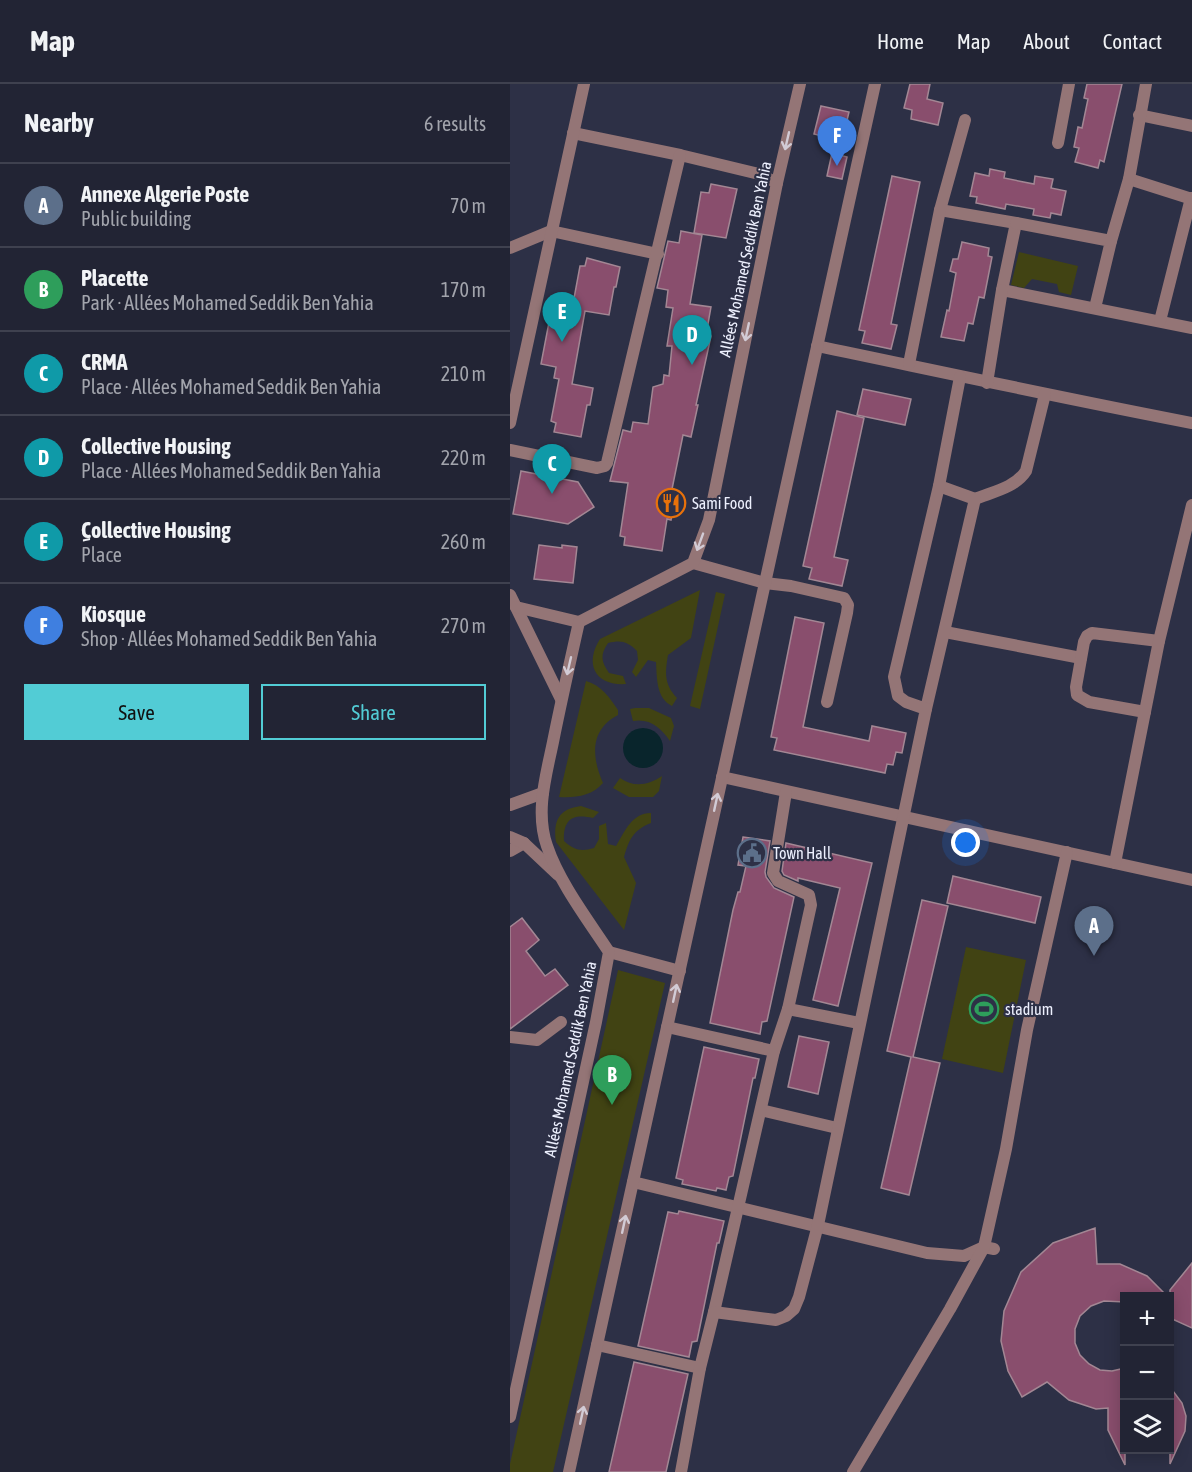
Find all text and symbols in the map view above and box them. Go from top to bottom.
text: Map [30,25,75,57]
text: Home [877,29,924,53]
text: Map [957,29,991,53]
text: About [1024,29,1070,53]
text: Contact [1103,29,1162,53]
text: Nearby [24,108,94,138]
text: 6 results [424,112,486,135]
pin: F [818,116,856,166]
one-way arrow [781,131,792,150]
street label: Allées Mohamed Seddik Ben Yahia [715,159,775,359]
text: Annexe Algerie Poste [81,181,249,207]
text: A [39,194,48,217]
text: 70 m [450,194,486,217]
text: Public building [81,207,191,230]
text: Placette [81,265,148,291]
text: B [39,278,48,301]
text: 170 m [441,278,486,301]
text: Park · Allées Mohamed Seddik Ben Yahia [81,291,374,314]
pin: E [542,292,582,342]
pin: D [672,316,711,365]
one-way arrow [741,322,752,341]
text: CRMA [81,349,127,375]
text: C [39,362,48,385]
text: 210 m [441,362,486,385]
text: Place · Allées Mohamed Seddik Ben Yahia [81,375,381,398]
text: Collective Housing [81,433,231,459]
pin: C [532,444,572,494]
text: D [38,446,49,469]
text: 220 m [441,446,486,469]
text: Place · Allées Mohamed Seddik Ben Yahia [81,459,381,482]
restaurant icon: Sami Food [655,487,687,519]
place label: Sami Food [692,494,752,512]
text: ِCollective Housing [81,517,231,543]
text: E [39,530,48,553]
text: 260 m [441,530,486,553]
one-way arrow [694,533,705,551]
text: Place [81,543,122,566]
text: Kiosque [81,601,146,627]
text: F [39,614,48,637]
text: 270 m [441,614,486,637]
text: Shop · Allées Mohamed Seddik Ben Yahia [81,627,377,650]
one-way arrow [563,656,574,675]
button: Save [24,684,249,740]
button: Share [261,684,486,740]
one-way arrow [711,793,723,812]
your location [951,828,980,857]
public building icon: Town Hall [736,837,768,869]
place label: Town Hall [773,844,832,862]
pin: A [1074,906,1114,956]
street label: Allées Mohamed Seddik Ben Yahia [540,959,600,1159]
one-way arrow [669,984,681,1003]
sports icon: stadium [968,993,1000,1025]
place label: stadium [1005,1000,1053,1018]
pin: B [592,1056,632,1105]
one-way arrow [619,1215,630,1235]
map controls [1120,1292,1174,1454]
button: + [1120,1292,1174,1346]
button: − [1120,1346,1174,1400]
button: layers [1120,1400,1174,1454]
one-way arrow [577,1406,588,1425]

